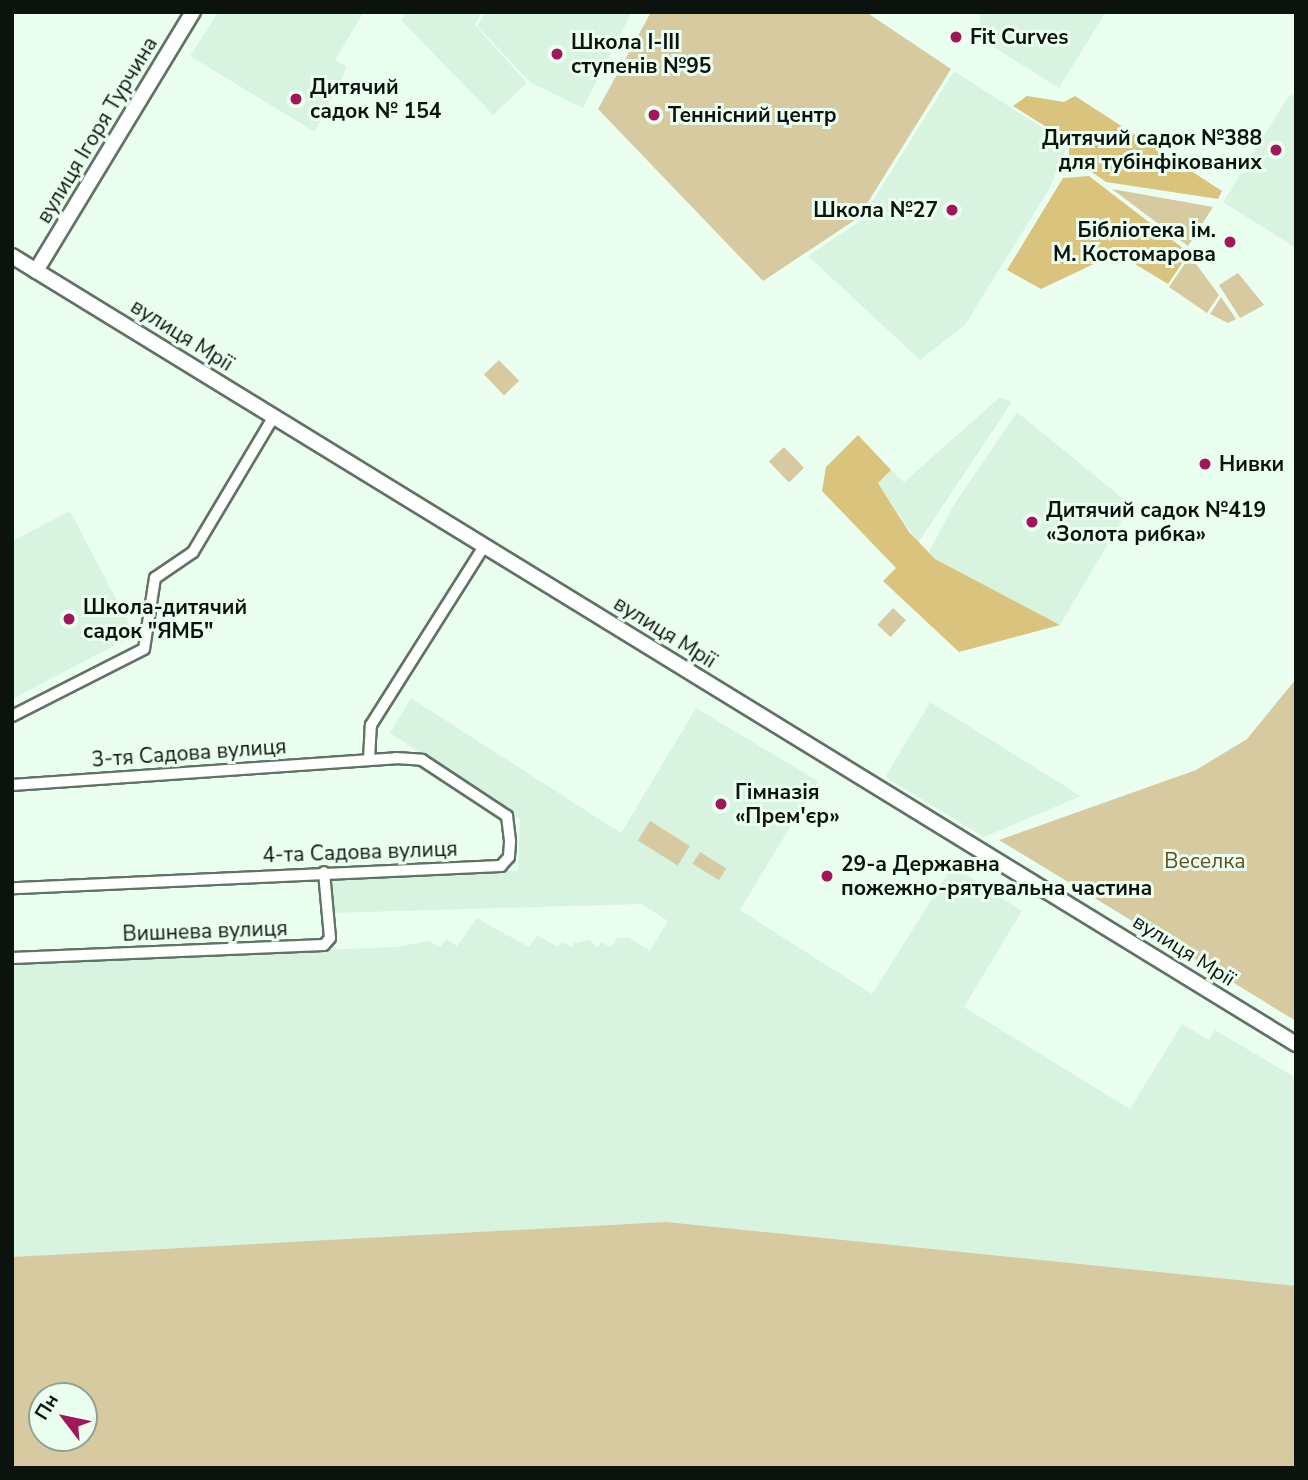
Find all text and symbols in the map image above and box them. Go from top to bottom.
place label: Fit Curves [970,24,1068,50]
place label: Школа І-ІІІ ступенів №95 [571,29,711,79]
marker: Fit Curves [948,29,964,45]
street label: вулиця Ігоря Турчина [31,32,163,228]
marker: Школа І-ІІІ ступенів №95 [549,46,565,62]
place label: Дитячий садок № 154 [310,74,441,124]
marker: Дитячий садок № 154 [288,91,304,107]
place label: Теннісний центр [668,102,837,128]
marker: Теннісний центр [646,107,662,123]
place label: Дитячий садок №388 для тубінфікованих [1042,125,1262,175]
marker: Дитячий садок №388 для тубінфікованих [1268,142,1284,158]
place label: Школа №27 [813,197,938,223]
marker: Школа №27 [944,202,960,218]
place label: Бібліотека ім. М. Костомарова [1053,217,1216,267]
marker: Бібліотека ім. М. Костомарова [1222,234,1238,250]
street label: вулиця Мрії [126,294,238,376]
place label: Нивки [1219,451,1284,477]
marker: Нивки [1197,456,1213,472]
place label: Дитячий садок №419 «Золота рибка» [1046,497,1266,547]
marker: Дитячий садок №419 «Золота рибка» [1024,514,1040,530]
street label: вулиця Мрії [609,591,721,673]
place label: Школа-дитячий садок "ЯМБ" [83,594,247,644]
marker: Школа-дитячий садок "ЯМБ" [61,611,77,627]
street label: 3-тя Садова вулиця [91,734,287,772]
place label: Гімназія «Прем'єр» [735,779,840,829]
marker: Гімназія «Прем'єр» [713,796,729,812]
street label: 4-та Садова вулиця [262,836,458,868]
park label: Веселка [1164,848,1246,874]
place label: 29-а Державна пожежно-рятувальна частина [841,851,1152,901]
marker: 29-а Державна пожежно-рятувальна частина [819,868,835,884]
street label: вулиця Мрії [1128,909,1240,991]
street label: Вишнева вулиця [122,916,288,946]
north arrow [28,1382,98,1452]
text: Пн [29,1389,65,1425]

